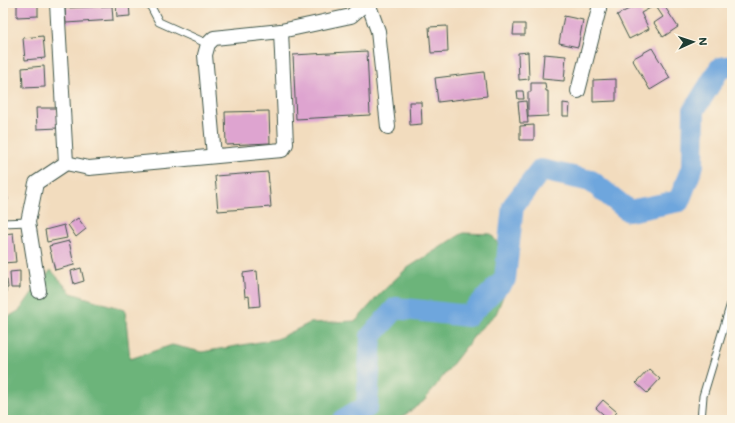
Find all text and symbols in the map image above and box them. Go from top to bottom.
north arrow [673,22,713,62]
text: N [696,37,711,46]

